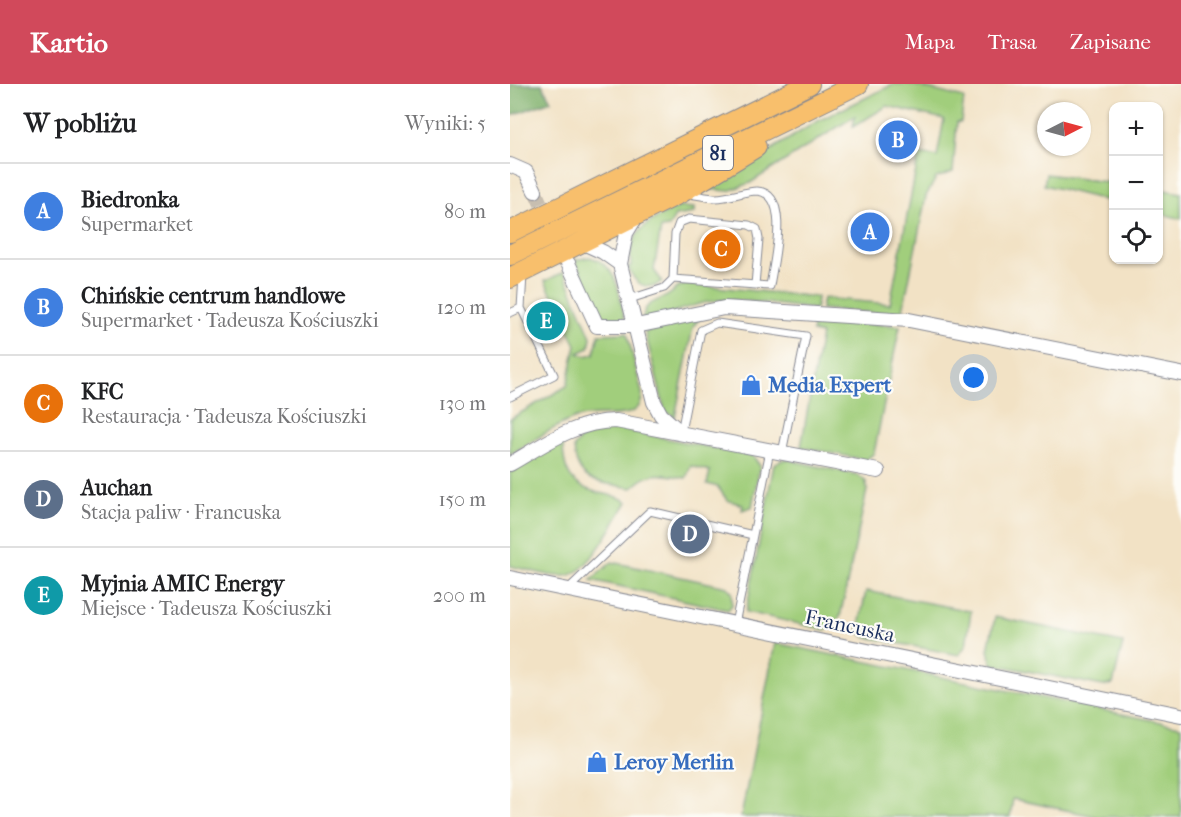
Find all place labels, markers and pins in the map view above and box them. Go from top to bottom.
pin: B [878,118,918,162]
pin: A [850,210,890,254]
pin: C [702,226,740,272]
pin: E [526,298,566,344]
shop icon: Media Expert [739,373,763,397]
place label: Media Expert [767,373,892,397]
pin: D [670,512,710,556]
shop icon: Leroy Merlin [585,750,609,774]
place label: Leroy Merlin [614,750,735,774]

